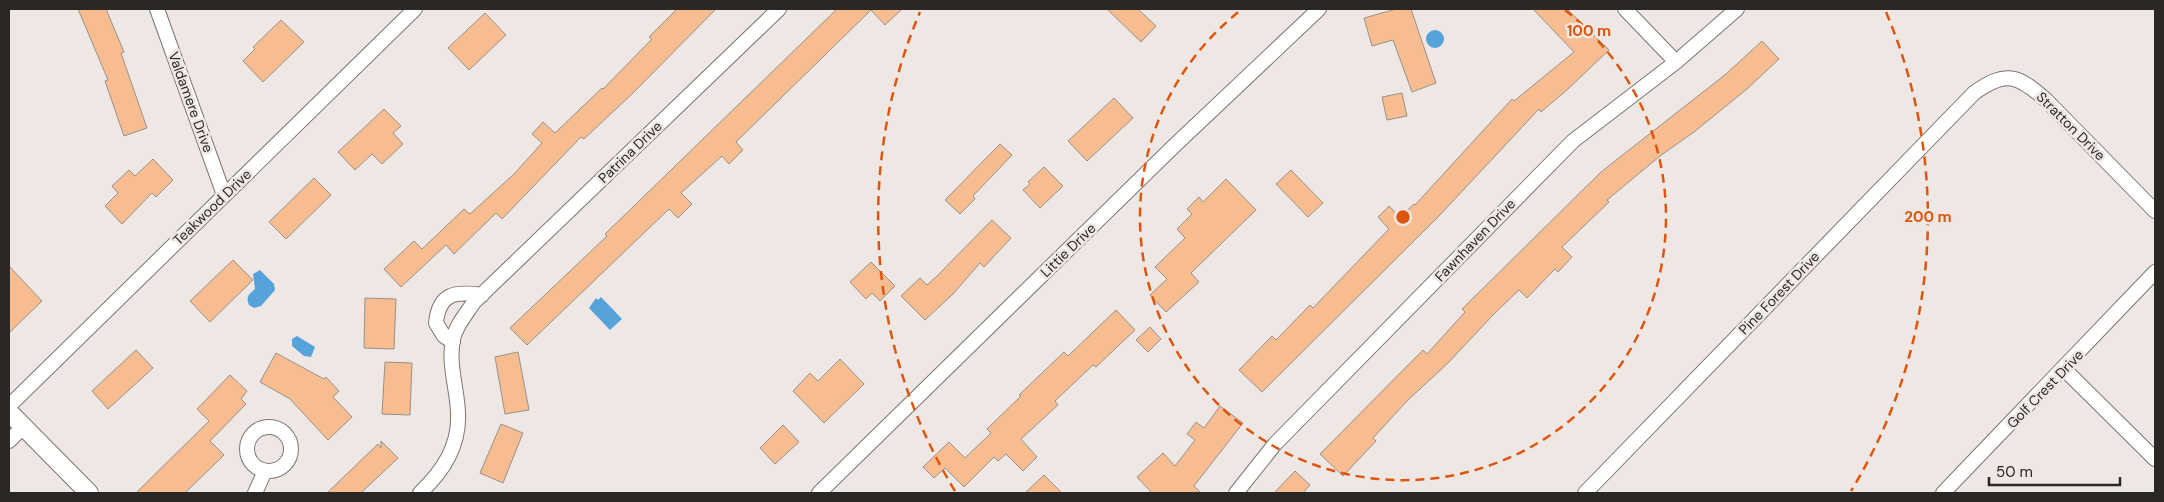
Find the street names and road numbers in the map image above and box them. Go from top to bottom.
street label: Valdamere Drive [164,49,218,155]
street label: Stratton Drive [2033,88,2109,164]
street label: Patrina Drive [594,117,666,187]
street label: Teakwood Drive [169,165,255,249]
street label: Fawnhaven Drive [1431,195,1519,285]
street label: Littie Drive [1037,219,1099,281]
street label: Pine Forest Drive [1735,248,1823,338]
street label: Golf Crest Drive [2003,346,2087,432]

